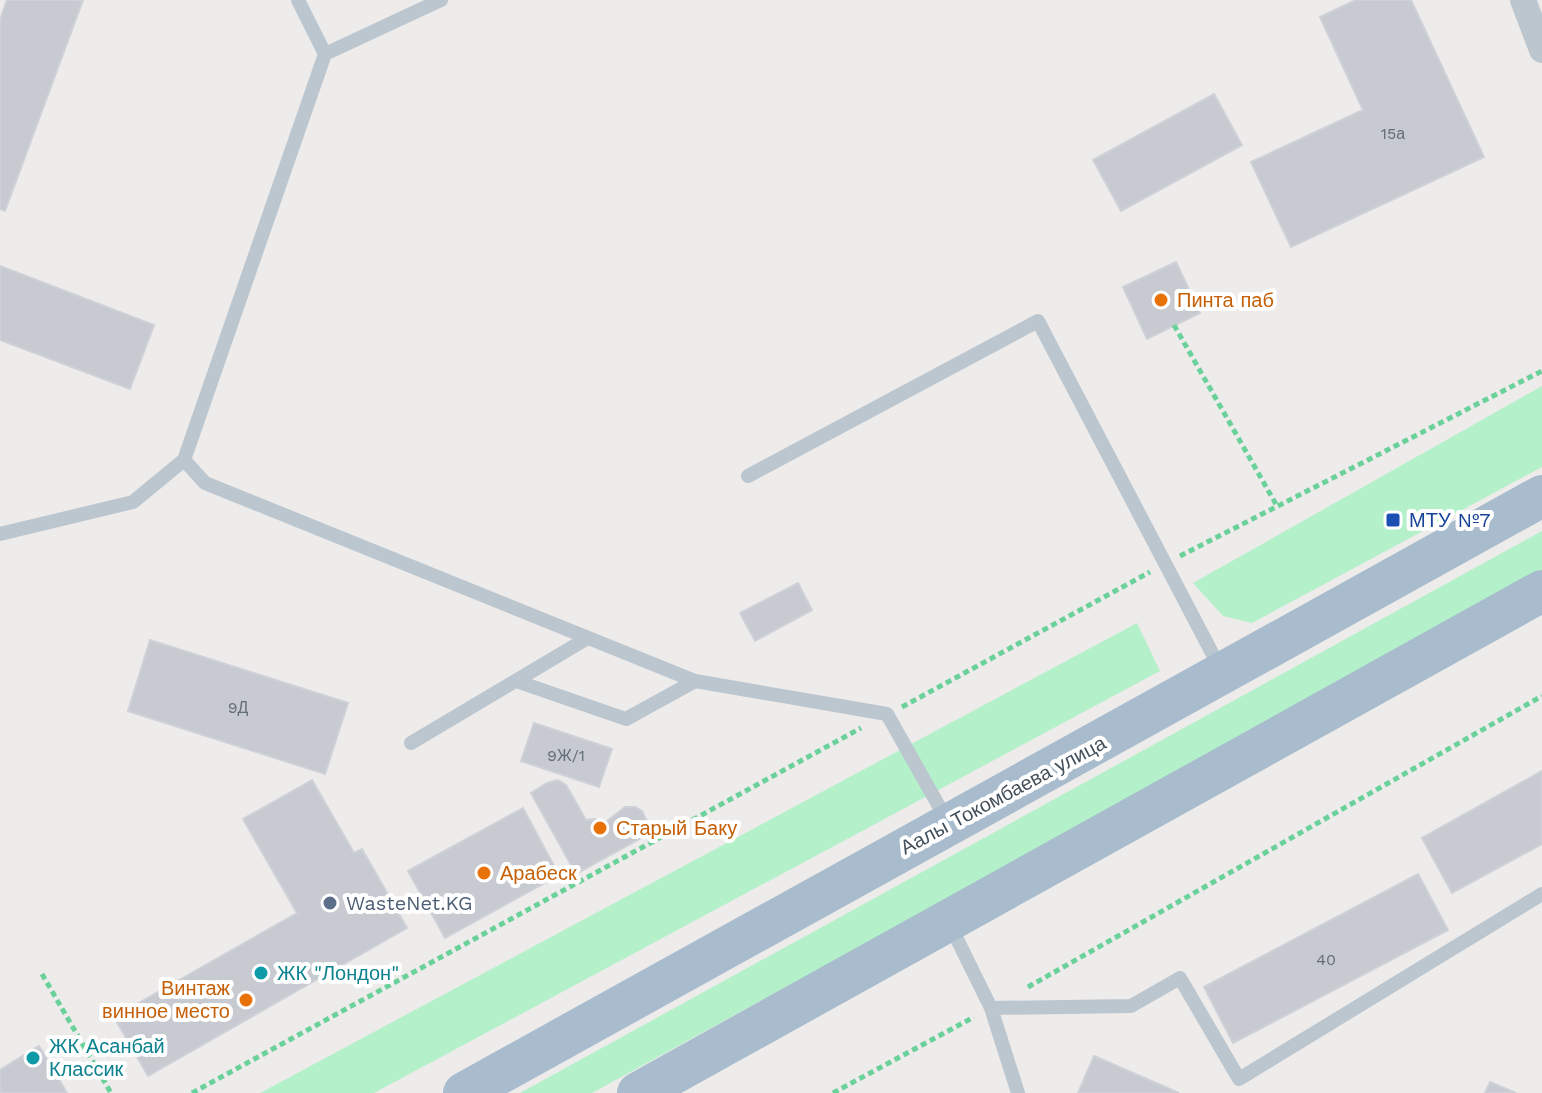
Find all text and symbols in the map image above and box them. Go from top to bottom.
house number: 15а [1381,124,1405,143]
place label: Пинта паб [1177,288,1274,312]
marker: Пинта паб [1152,291,1170,309]
place label: МТУ №7 [1409,508,1491,532]
marker: МТУ №7 [1384,511,1402,529]
house number: 9Д [228,698,249,717]
street label: Аалы Токомбаева улица [896,730,1111,859]
house number: 9Ж/1 [547,746,585,765]
place label: Старый Баку [616,816,737,840]
marker: Старый Баку [591,819,609,837]
place label: Арабеск [500,861,577,885]
marker: Арабеск [475,864,493,882]
place label: WasteNet.KG [346,891,473,915]
marker: WasteNet.KG [321,894,339,912]
house number: 40 [1316,950,1336,969]
place label: ЖК "Лондон" [277,961,399,985]
marker: ЖК "Лондон" [252,964,270,982]
place label: Винтаж винное место [102,976,231,1023]
marker: Винтаж винное место [237,991,255,1009]
place label: ЖК Асанбай Классик [49,1034,165,1081]
marker: ЖК Асанбай Классик [24,1049,42,1067]

